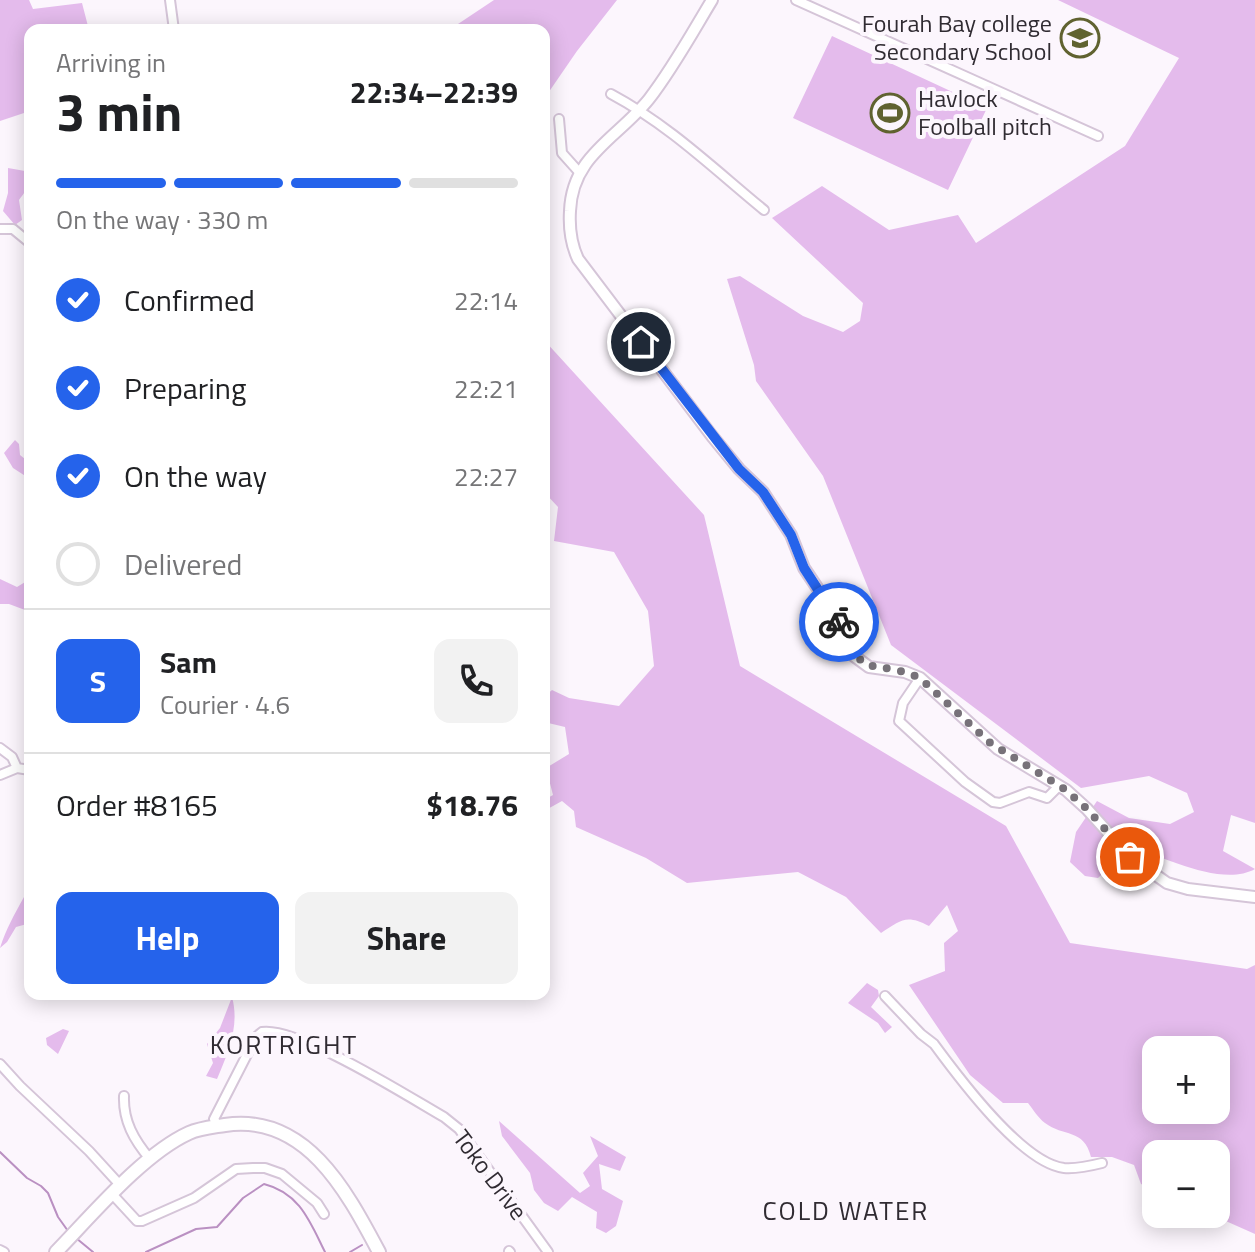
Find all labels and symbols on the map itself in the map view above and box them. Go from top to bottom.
place label: Fourah Bay college Secondary School [862,5,1052,69]
school or university icon: Fourah Bay college Secondary School [1059,17,1101,59]
place label: Havlock Foolball pitch [918,80,1052,144]
sports icon: Havlock Foolball pitch [869,92,911,134]
pin [607,308,675,376]
courier [799,582,879,662]
pin [1096,823,1164,891]
district label: KORTRIGHT [210,1025,358,1064]
street label: Toko Drive [445,1122,537,1227]
district label: COLD WATER [763,1191,929,1230]

